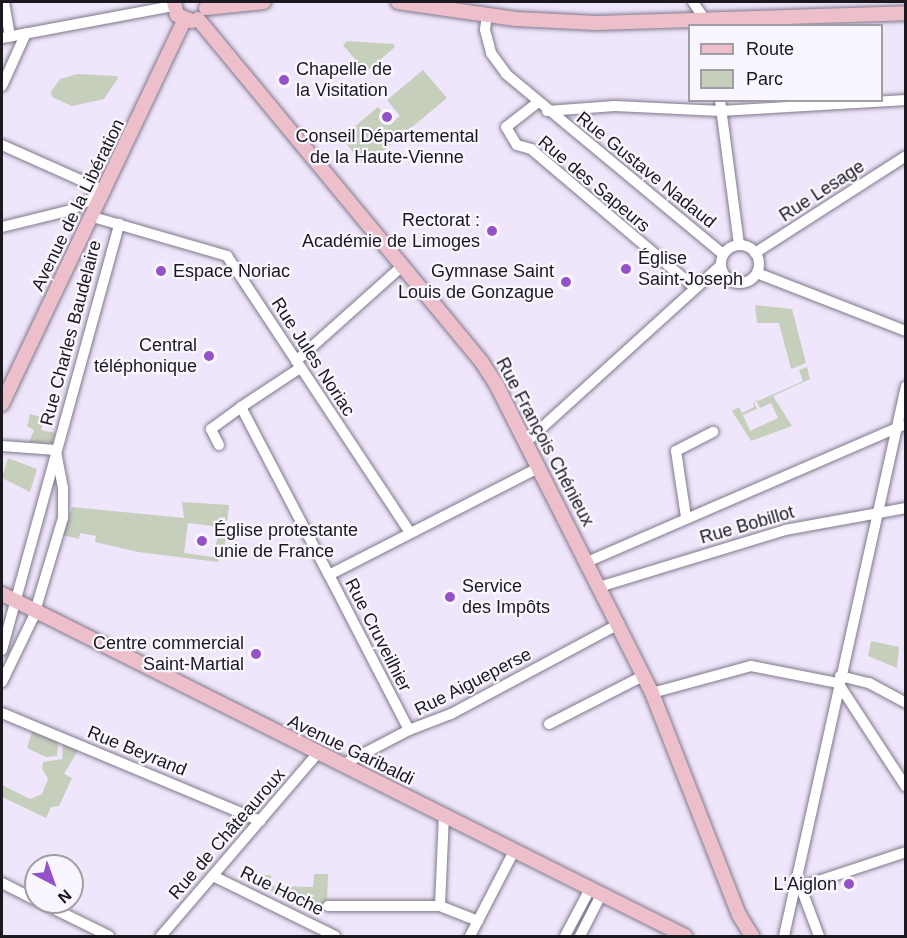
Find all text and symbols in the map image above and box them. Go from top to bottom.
legend [688,24,883,102]
text: Route [746,39,794,59]
place label: Chapelle de la Visitation [296,59,392,101]
text: Parc [746,69,783,89]
marker: Chapelle de la Visitation [277,73,291,87]
street label: Rue Gustave Nadaud [572,107,720,233]
marker: Conseil Départemental de la Haute-Vienne [380,110,394,124]
street label: Avenue de la Libération [27,115,129,295]
place label: Conseil Départemental de la Haute-Vienne [295,126,479,168]
street label: Rue des Sapeurs [534,131,654,237]
street label: Rue Lesage [775,156,869,226]
place label: Rectorat : Académie de Limoges [302,210,480,252]
marker: Rectorat : Académie de Limoges [485,224,499,238]
street label: Rue Charles Baudelaire [36,238,106,428]
place label: Église Saint-Joseph [638,248,743,290]
place label: Espace Noriac [173,260,290,282]
place label: Gymnase Saint Louis de Gonzague [398,261,554,304]
marker: Église Saint-Joseph [619,262,633,276]
marker: Espace Noriac [154,264,168,278]
marker: Gymnase Saint Louis de Gonzague [559,275,573,289]
street label: Rue Jules Noriac [267,294,359,420]
place label: Central téléphonique [94,335,197,378]
marker: Central téléphonique [202,349,216,363]
street label: Rue François Chénieux [491,354,599,530]
street label: Rue Bobillot [697,501,797,549]
place label: Église protestante unie de France [214,520,358,562]
marker: Église protestante unie de France [195,534,209,548]
street label: Rue Cruveilhier [340,575,416,695]
place label: Service des Impôts [462,576,550,618]
marker: Service des Impôts [443,590,457,604]
place label: Centre commercial Saint-Martial [93,633,244,676]
street label: Rue Aigueperse [411,643,535,721]
marker: Centre commercial Saint-Martial [249,647,263,661]
street label: Avenue Garibaldi [284,710,418,790]
street label: Rue Beyrand [84,721,190,781]
street label: Rue de Châteauroux [164,764,290,904]
north arrow [24,854,84,914]
street label: Rue Hoche [237,862,327,920]
place label: L'Aiglon [774,873,837,895]
marker: L'Aiglon [842,877,856,891]
text: N [55,886,75,907]

